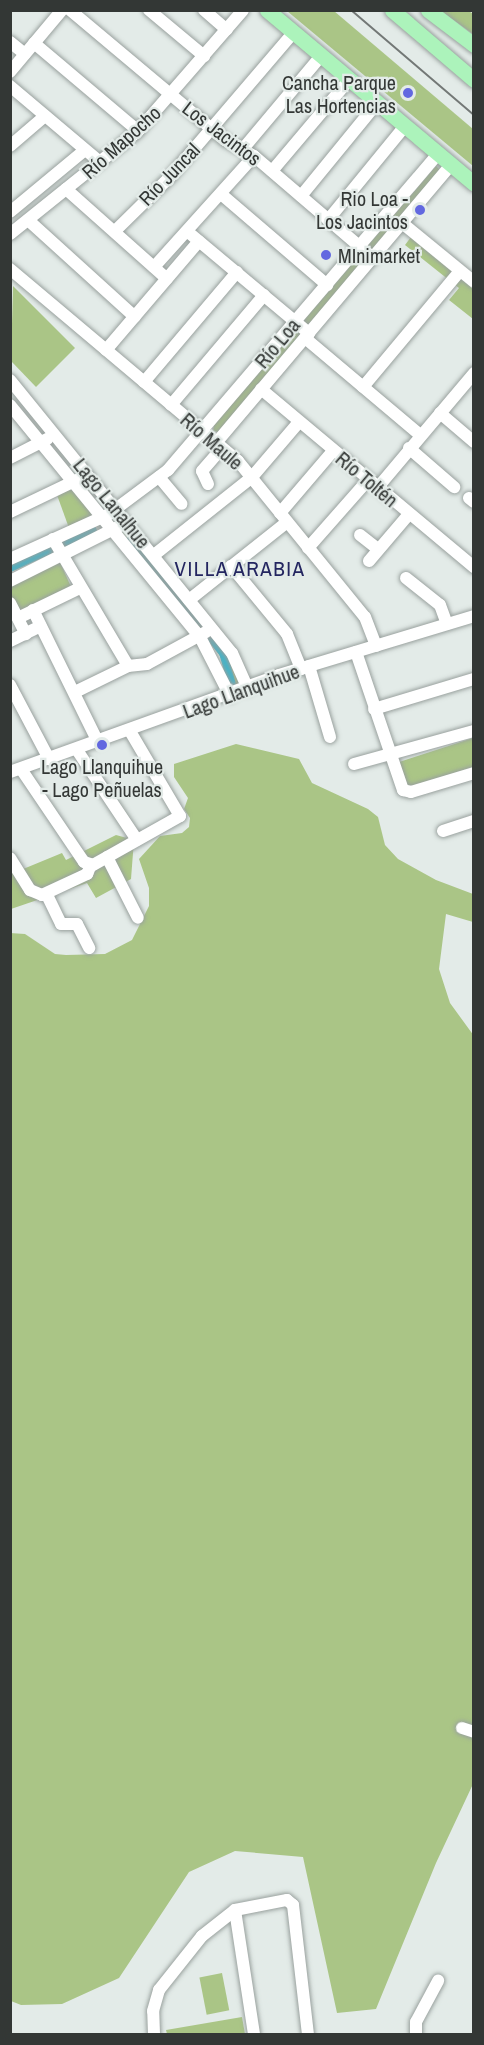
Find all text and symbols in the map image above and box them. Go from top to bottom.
place label: Cancha Parque Las Hortencias [282,70,396,117]
marker: Cancha Parque Las Hortencias [401,86,415,100]
street label: Los Jacintos [178,96,266,170]
street label: Río Mapocho [77,100,165,184]
street label: Río Juncal [133,138,205,210]
place label: Rio Loa - Los Jacintos [316,186,408,233]
marker: Rio Loa - Los Jacintos [413,203,427,217]
place label: MInimarket [338,243,420,267]
marker: MInimarket [319,248,333,262]
street label: Río Loa [249,313,305,373]
street label: Río Maule [176,407,248,475]
street label: Río Toltén [331,446,403,512]
street label: Lago Lanalhue [69,453,155,553]
district label: VILLA ARABIA [174,556,306,582]
street label: Lago Llanquihue [179,659,303,723]
marker: Lago Llanquihue - Lago Peñuelas [95,738,109,752]
place label: Lago Llanquihue - Lago Peñuelas [41,755,163,802]

